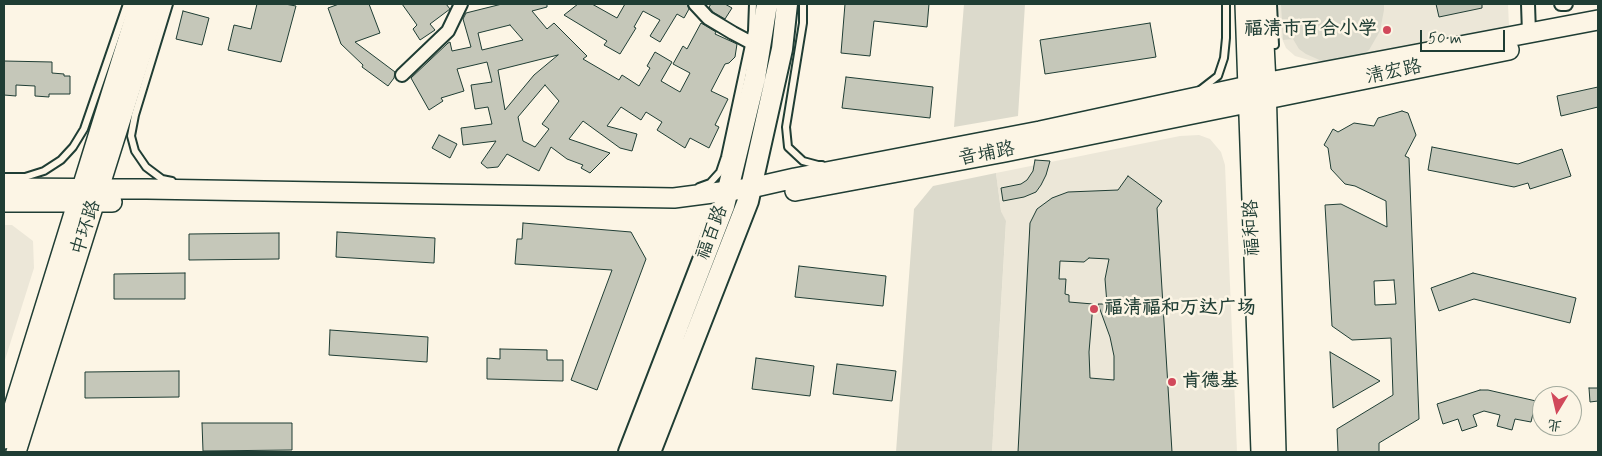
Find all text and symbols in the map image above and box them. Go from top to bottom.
place label: 福清市百合小学 [1244,19,1377,41]
scale bar [1422,20,1507,52]
marker: 福清市百合小学 [1381,24,1393,36]
text: 50 m [1428,29,1462,49]
street label: 清宏路 [1364,56,1424,90]
street label: 音埔路 [957,138,1017,172]
street label: 中环路 [67,197,107,259]
street label: 福和路 [1241,199,1265,257]
street label: 福百路 [692,202,734,264]
place label: 福清福和万达广场 [1104,298,1256,320]
marker: 福清福和万达广场 [1088,303,1100,315]
place label: 肯德基 [1182,371,1239,393]
marker: 肯德基 [1166,376,1178,388]
north arrow [1532,386,1582,436]
text: 北 [1546,415,1563,435]

